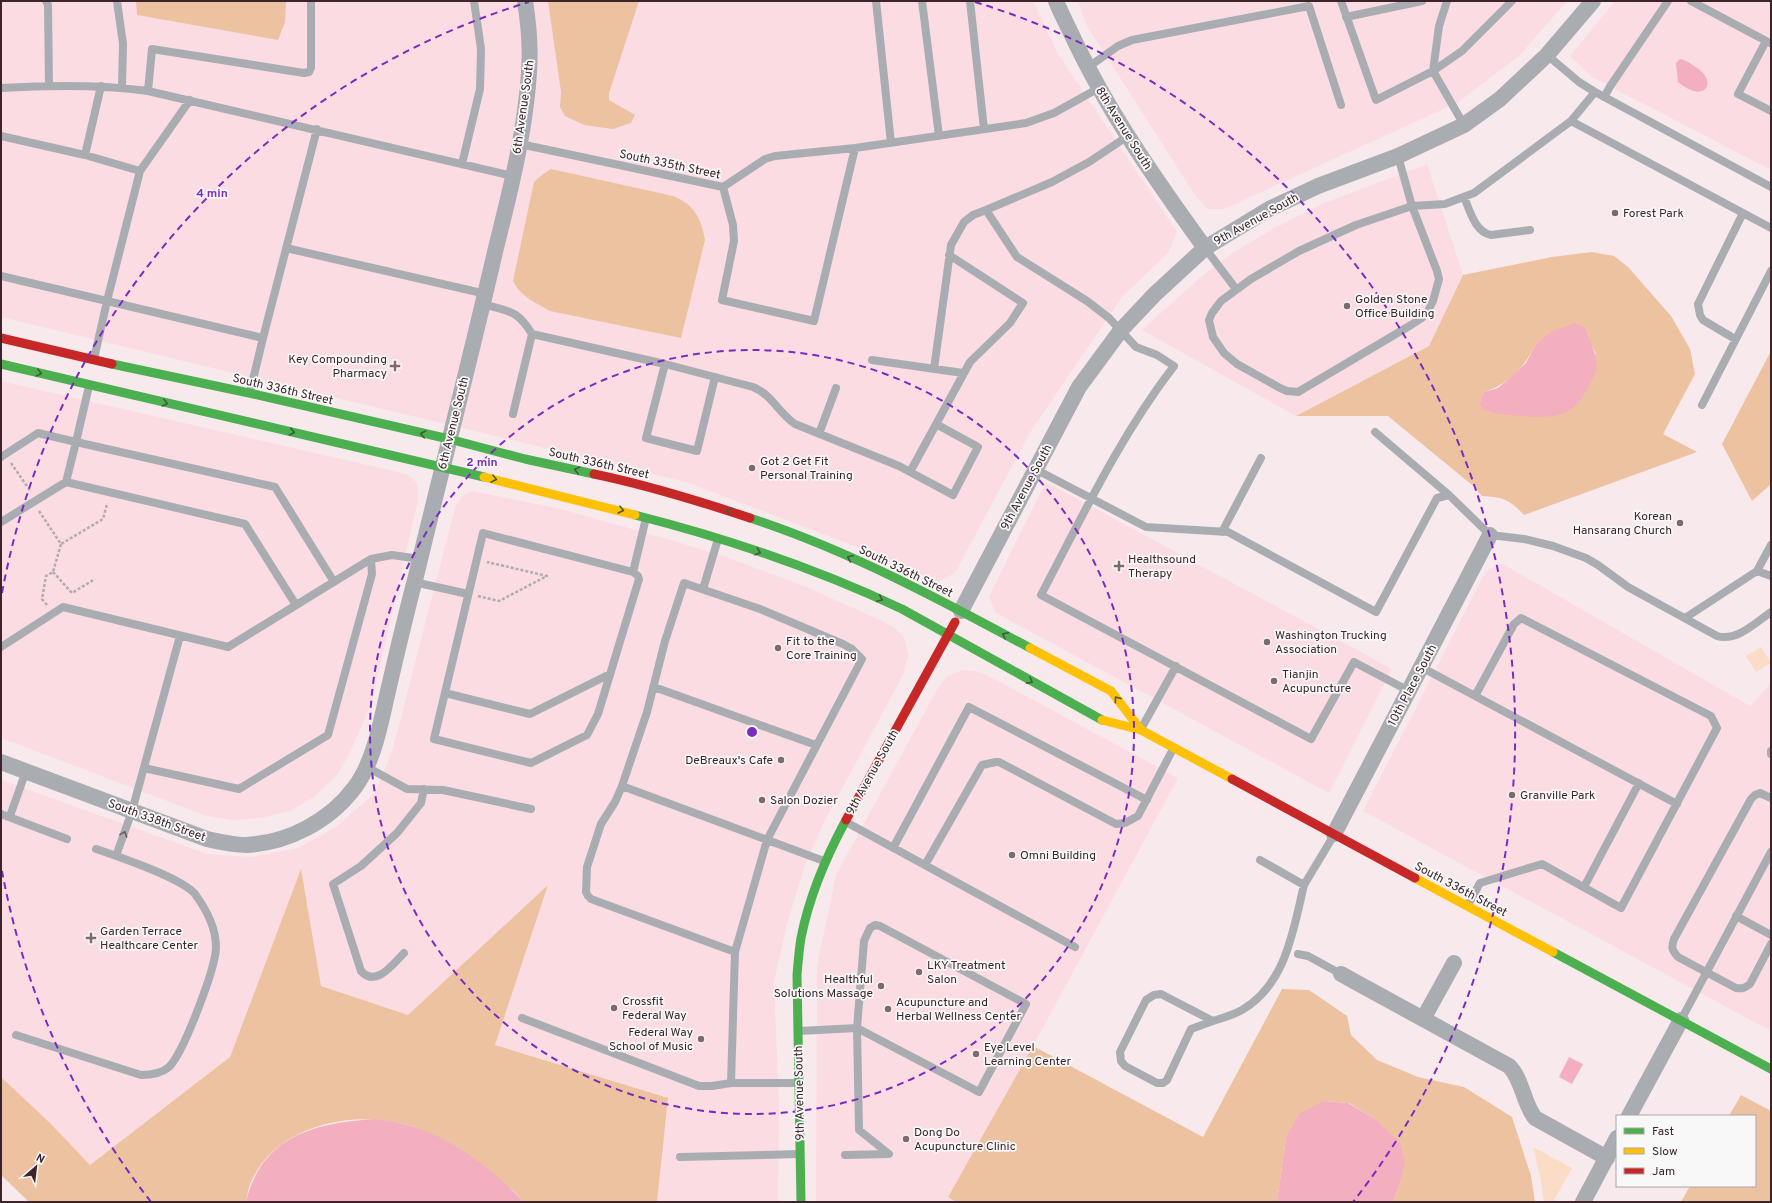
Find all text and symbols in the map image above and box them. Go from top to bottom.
street label: 6th Avenue South [509,59,539,155]
street label: 8th Avenue South [1091,84,1155,173]
street label: South 335th Street [618,146,722,184]
text: 4 min [196,186,228,202]
street label: 9th Avenue South [1211,190,1302,250]
place label: Forest Park [1623,206,1684,222]
marker: Forest Park [1610,208,1620,218]
place label: Golden Stone Office Building [1355,292,1435,322]
marker: Golden Stone Office Building [1342,301,1352,311]
place label: Key Compounding Pharmacy [288,352,387,382]
marker: Key Compounding Pharmacy [390,361,400,371]
one-way arrow [36,369,42,377]
street label: South 336th Street [231,371,335,409]
street label: 6th Avenue South [435,375,473,471]
one-way arrow [162,398,169,407]
one-way arrow [289,428,295,436]
one-way arrow [420,430,426,438]
street label: 9th Avenue South [998,442,1056,533]
street label: South 336th Street [547,445,651,483]
place label: Got 2 Get Fit Personal Training [760,454,853,484]
text: 2 min [466,455,498,471]
marker: Got 2 Get Fit Personal Training [747,463,757,473]
one-way arrow [573,466,580,474]
one-way arrow [491,474,498,483]
one-way arrow [617,505,624,514]
one-way arrow [726,507,733,516]
place label: Korean Hansarang Church [1573,509,1672,539]
marker: Korean Hansarang Church [1675,518,1685,528]
street label: South 336th Street [856,542,955,602]
one-way arrow [755,547,762,556]
place label: Healthsound Therapy [1128,552,1196,582]
one-way arrow [847,554,854,562]
marker: Healthsound Therapy [1113,560,1125,572]
one-way arrow [876,594,883,602]
place label: Washington Trucking Association [1275,628,1387,658]
one-way arrow [1002,632,1009,640]
place label: Fit to the Core Training [786,634,857,664]
marker: Washington Trucking Association [1262,637,1272,647]
street label: 10th Place South [1385,642,1441,729]
marker: Fit to the Core Training [773,643,783,653]
place label: Tianjin Acupuncture [1282,667,1351,697]
one-way arrow [1026,676,1033,683]
marker: Tianjin Acupuncture [1269,676,1279,686]
one-way arrow [1115,697,1122,704]
centre of rings [745,725,759,739]
street label: 9th Avenue South [843,727,903,818]
place label: DeBreaux's Cafe [685,753,773,769]
marker: DeBreaux's Cafe [776,755,786,765]
place label: Granville Park [1520,788,1595,804]
marker: Granville Park [1507,790,1517,800]
place label: Salon Dozier [770,793,838,809]
marker: Salon Dozier [757,795,767,805]
street label: South 338th Street [106,796,208,846]
one-way arrow [119,830,127,837]
place label: Omni Building [1020,848,1096,864]
marker: Omni Building [1007,850,1017,860]
street label: South 336th Street [1411,859,1510,921]
place label: Garden Terrace Healthcare Center [100,924,198,954]
marker: Garden Terrace Healthcare Center [85,932,97,944]
place label: LKY Treatment Salon [927,958,1005,988]
marker: LKY Treatment Salon [914,967,924,977]
place label: Healthful Solutions Massage [774,972,873,1002]
marker: Healthful Solutions Massage [876,981,886,991]
place label: Crossfit Federal Way [622,994,687,1024]
place label: Acupuncture and Herbal Wellness Center [896,995,1021,1025]
marker: Crossfit Federal Way [609,1003,619,1013]
marker: Acupuncture and Herbal Wellness Center [883,1004,893,1014]
place label: Federal Way School of Music [609,1025,693,1055]
marker: Federal Way School of Music [696,1034,706,1044]
place label: Eye Level Learning Center [984,1040,1071,1070]
street label: 9th Avenue South [791,1045,809,1141]
marker: Eye Level Learning Center [971,1049,981,1059]
legend [1616,1115,1756,1187]
text: Fast [1652,1124,1674,1140]
place label: Dong Do Acupuncture Clinic [914,1125,1016,1155]
marker: Dong Do Acupuncture Clinic [901,1134,911,1144]
text: Slow [1652,1144,1678,1160]
north arrow [16,1147,56,1187]
text: N [33,1151,47,1167]
text: Jam [1652,1164,1675,1180]

